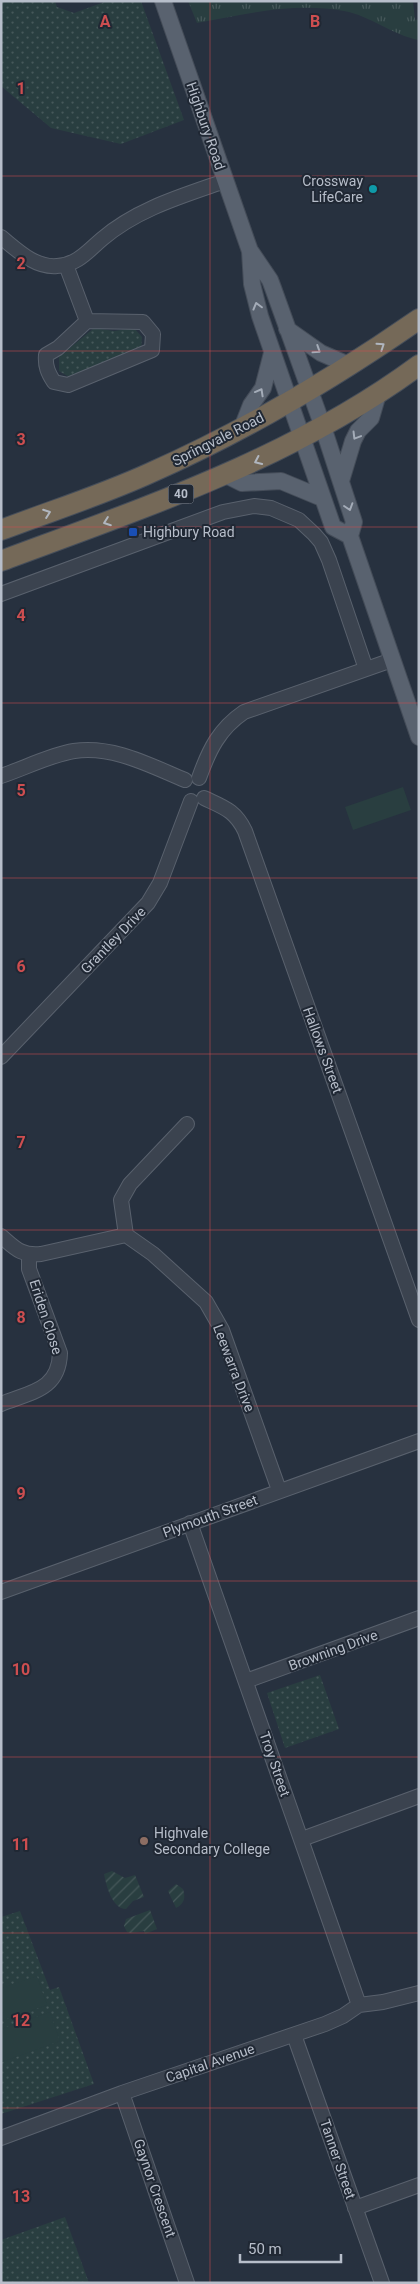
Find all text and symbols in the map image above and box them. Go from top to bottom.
text: A [100,12,111,31]
text: B [310,12,320,31]
text: 1 [16,79,26,98]
street label: Highbury Road [184,80,228,172]
place label: Crossway LifeCare [302,173,363,205]
marker: Crossway LifeCare [367,183,379,195]
text: 2 [16,254,26,273]
one-way arrow [253,303,263,311]
one-way arrow [375,343,385,352]
one-way arrow [312,344,321,354]
one-way arrow [254,388,264,397]
street label: Springvale Road [170,409,266,469]
text: 3 [16,430,26,449]
one-way arrow [352,430,362,439]
one-way arrow [254,454,263,465]
road number: 40 [168,484,194,504]
one-way arrow [343,502,353,511]
one-way arrow [42,509,51,519]
one-way arrow [104,516,112,526]
place label: Highbury Road [143,524,235,540]
marker: Highbury Road [127,526,139,538]
text: 4 [16,606,26,625]
text: 5 [16,781,26,800]
street label: Grantley Drive [77,903,149,977]
text: 6 [16,957,26,976]
street label: Hallows Street [300,1005,346,1096]
text: 7 [16,1133,26,1152]
street label: Eriden Close [26,1278,66,1356]
text: 8 [16,1308,26,1327]
street label: Leewarra Drive [210,1322,258,1414]
text: 9 [16,1484,26,1503]
street label: Plymouth Street [160,1491,260,1541]
street label: Browning Drive [286,1626,380,1674]
text: 10 [12,1660,30,1679]
street label: Troy Street [256,1730,294,1799]
place label: Highvale Secondary College [154,1825,270,1857]
text: 11 [12,1835,30,1854]
marker: Highvale Secondary College [138,1835,150,1847]
text: 12 [12,2011,30,2030]
street label: Capital Avenue [163,2040,257,2086]
street label: Tanner Street [317,2117,359,2201]
street label: Gaynor Crescent [131,2137,179,2240]
text: 13 [12,2187,30,2206]
scale bar [240,2232,341,2264]
text: 50 m [248,2240,282,2258]

